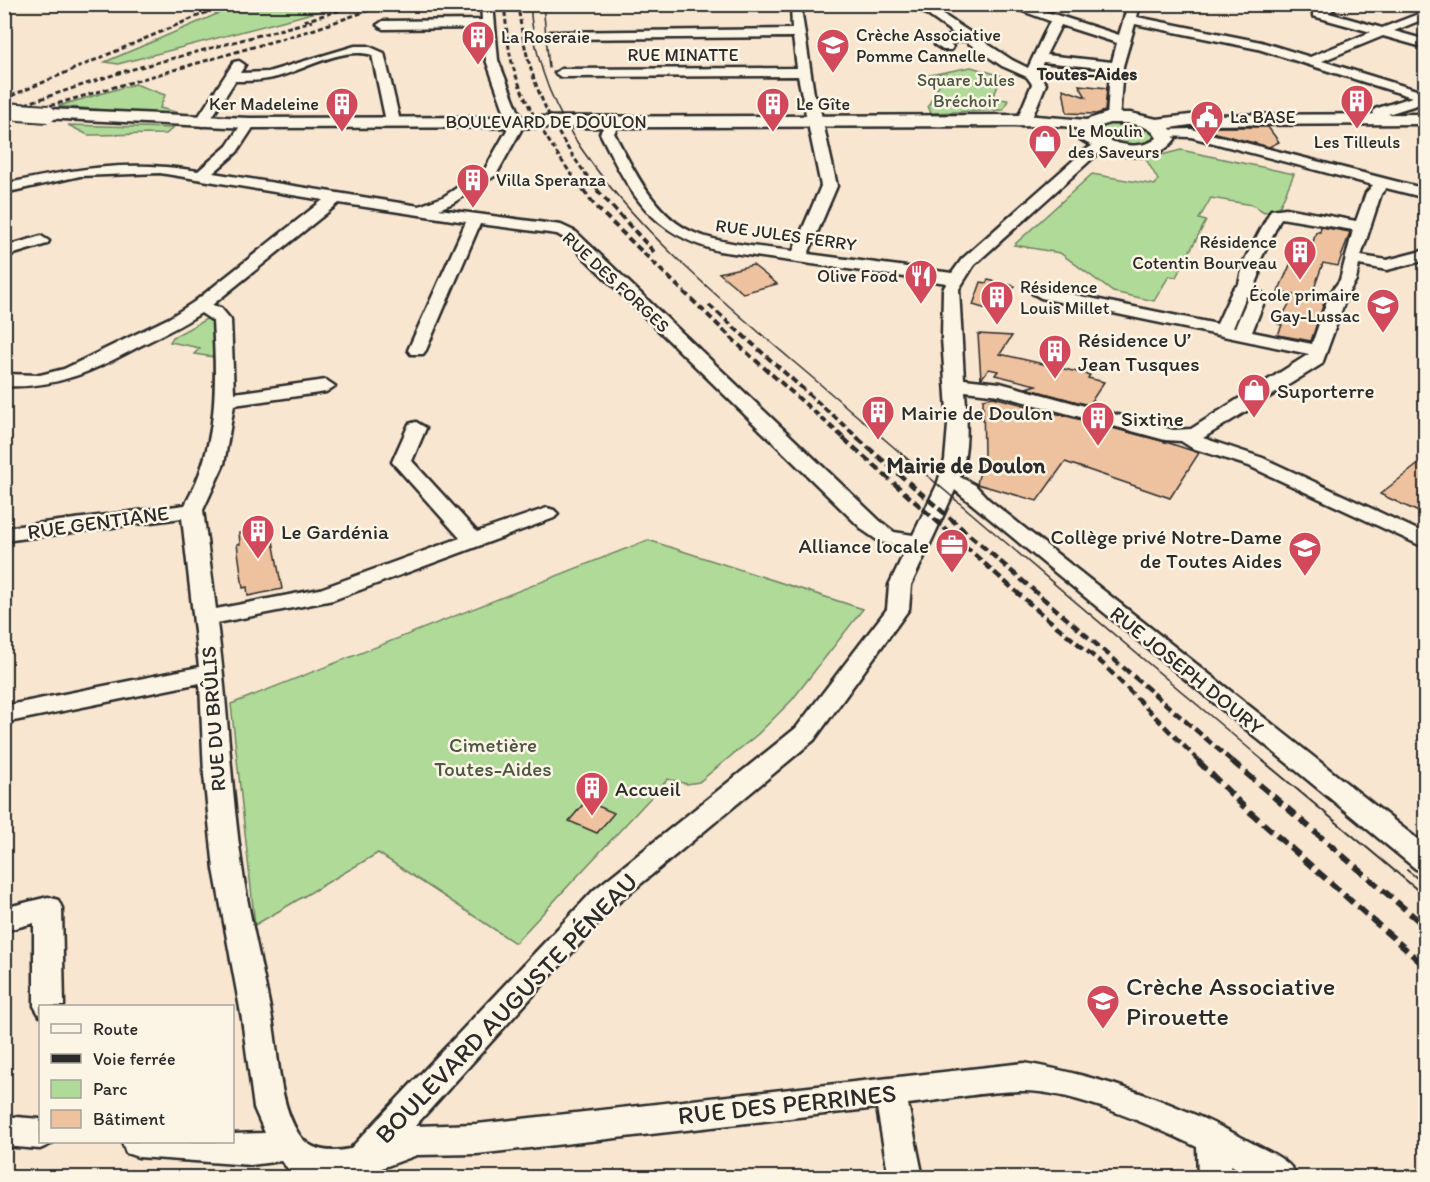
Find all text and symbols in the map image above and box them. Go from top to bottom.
building icon: La Roseraie [460,19,496,66]
place label: Crèche Associative Pomme Cannelle [856,24,1001,67]
place label: La Roseraie [501,26,590,48]
school or university icon: Crèche Associative Pomme Cannelle [815,27,851,74]
street label: RUE MINATTE [627,44,739,66]
district label: Toutes-Aides [1036,63,1137,85]
park label: Square Jules Bréchoir [917,69,1015,112]
building icon: Les Tilleuls [1339,83,1375,130]
building icon: Ker Madeleine [324,86,360,133]
building icon: Le Gîte [755,86,791,133]
place label: Ker Madeleine [209,93,319,115]
place label: Le Gîte [796,93,850,115]
public building icon: La BASE [1189,99,1225,146]
place label: La BASE [1230,106,1296,128]
street label: BOULEVARD DE DOULON [445,111,647,133]
place label: Le Moulin des Saveurs [1068,120,1160,163]
shop icon: Le Moulin des Saveurs [1027,123,1063,170]
place label: Les Tilleuls [1314,131,1400,153]
building icon: Villa Speranza [455,162,491,209]
place label: Villa Speranza [496,169,606,191]
street label: RUE JULES FERRY [714,214,859,256]
street label: RUE DES FORGES [558,227,674,337]
place label: Résidence Cotentin Bourveau [1132,231,1277,274]
building icon: Résidence Cotentin Bourveau [1282,234,1318,281]
restaurant icon: Olive Food [903,258,939,305]
place label: Olive Food [817,265,898,287]
place label: Résidence Louis Millet [1020,276,1110,319]
building icon: Résidence Louis Millet [979,279,1015,326]
place label: École primaire Gay-Lussac [1249,284,1360,327]
school or university icon: École primaire Gay-Lussac [1365,287,1401,334]
place label: Résidence U’ Jean Tusques [1078,327,1200,376]
building icon: Résidence U’ Jean Tusques [1037,333,1073,380]
shop icon: Suporterre [1236,372,1272,419]
place label: Suporterre [1277,378,1374,403]
building icon: Mairie de Doulon [860,394,896,441]
place label: Mairie de Doulon [901,400,1053,425]
building icon: Sixtine [1080,400,1116,447]
place label: Sixtine [1121,406,1184,431]
district label: Mairie de Doulon [886,452,1046,479]
street label: RUE GENTIANE [26,500,170,544]
building icon: Le Gardénia [240,513,276,560]
place label: Le Gardénia [281,519,389,544]
place label: Collège privé Notre-Dame de Toutes Aides [1051,524,1282,573]
office icon: Alliance locale [934,527,970,574]
school or university icon: Collège privé Notre-Dame de Toutes Aides [1287,530,1323,577]
place label: Alliance locale [798,533,929,558]
street label: RUE JOSEPH DOURY [1105,600,1269,740]
street label: RUE DU BRÛLIS [195,645,231,793]
park label: Cimetière Toutes-Aides [434,732,552,781]
building icon: Accueil [574,770,610,817]
place label: Accueil [615,776,681,801]
street label: BOULEVARD AUGUSTE PÉNEAU [368,866,644,1150]
place label: Crèche Associative Pirouette [1126,970,1335,1032]
school or university icon: Crèche Associative Pirouette [1085,983,1121,1030]
legend [39,1005,234,1143]
text: Route [93,1018,138,1040]
text: Voie ferrée [93,1048,175,1070]
street label: RUE DES PERRINES [676,1077,898,1131]
text: Parc [93,1078,127,1100]
text: Bâtiment [93,1108,166,1130]

